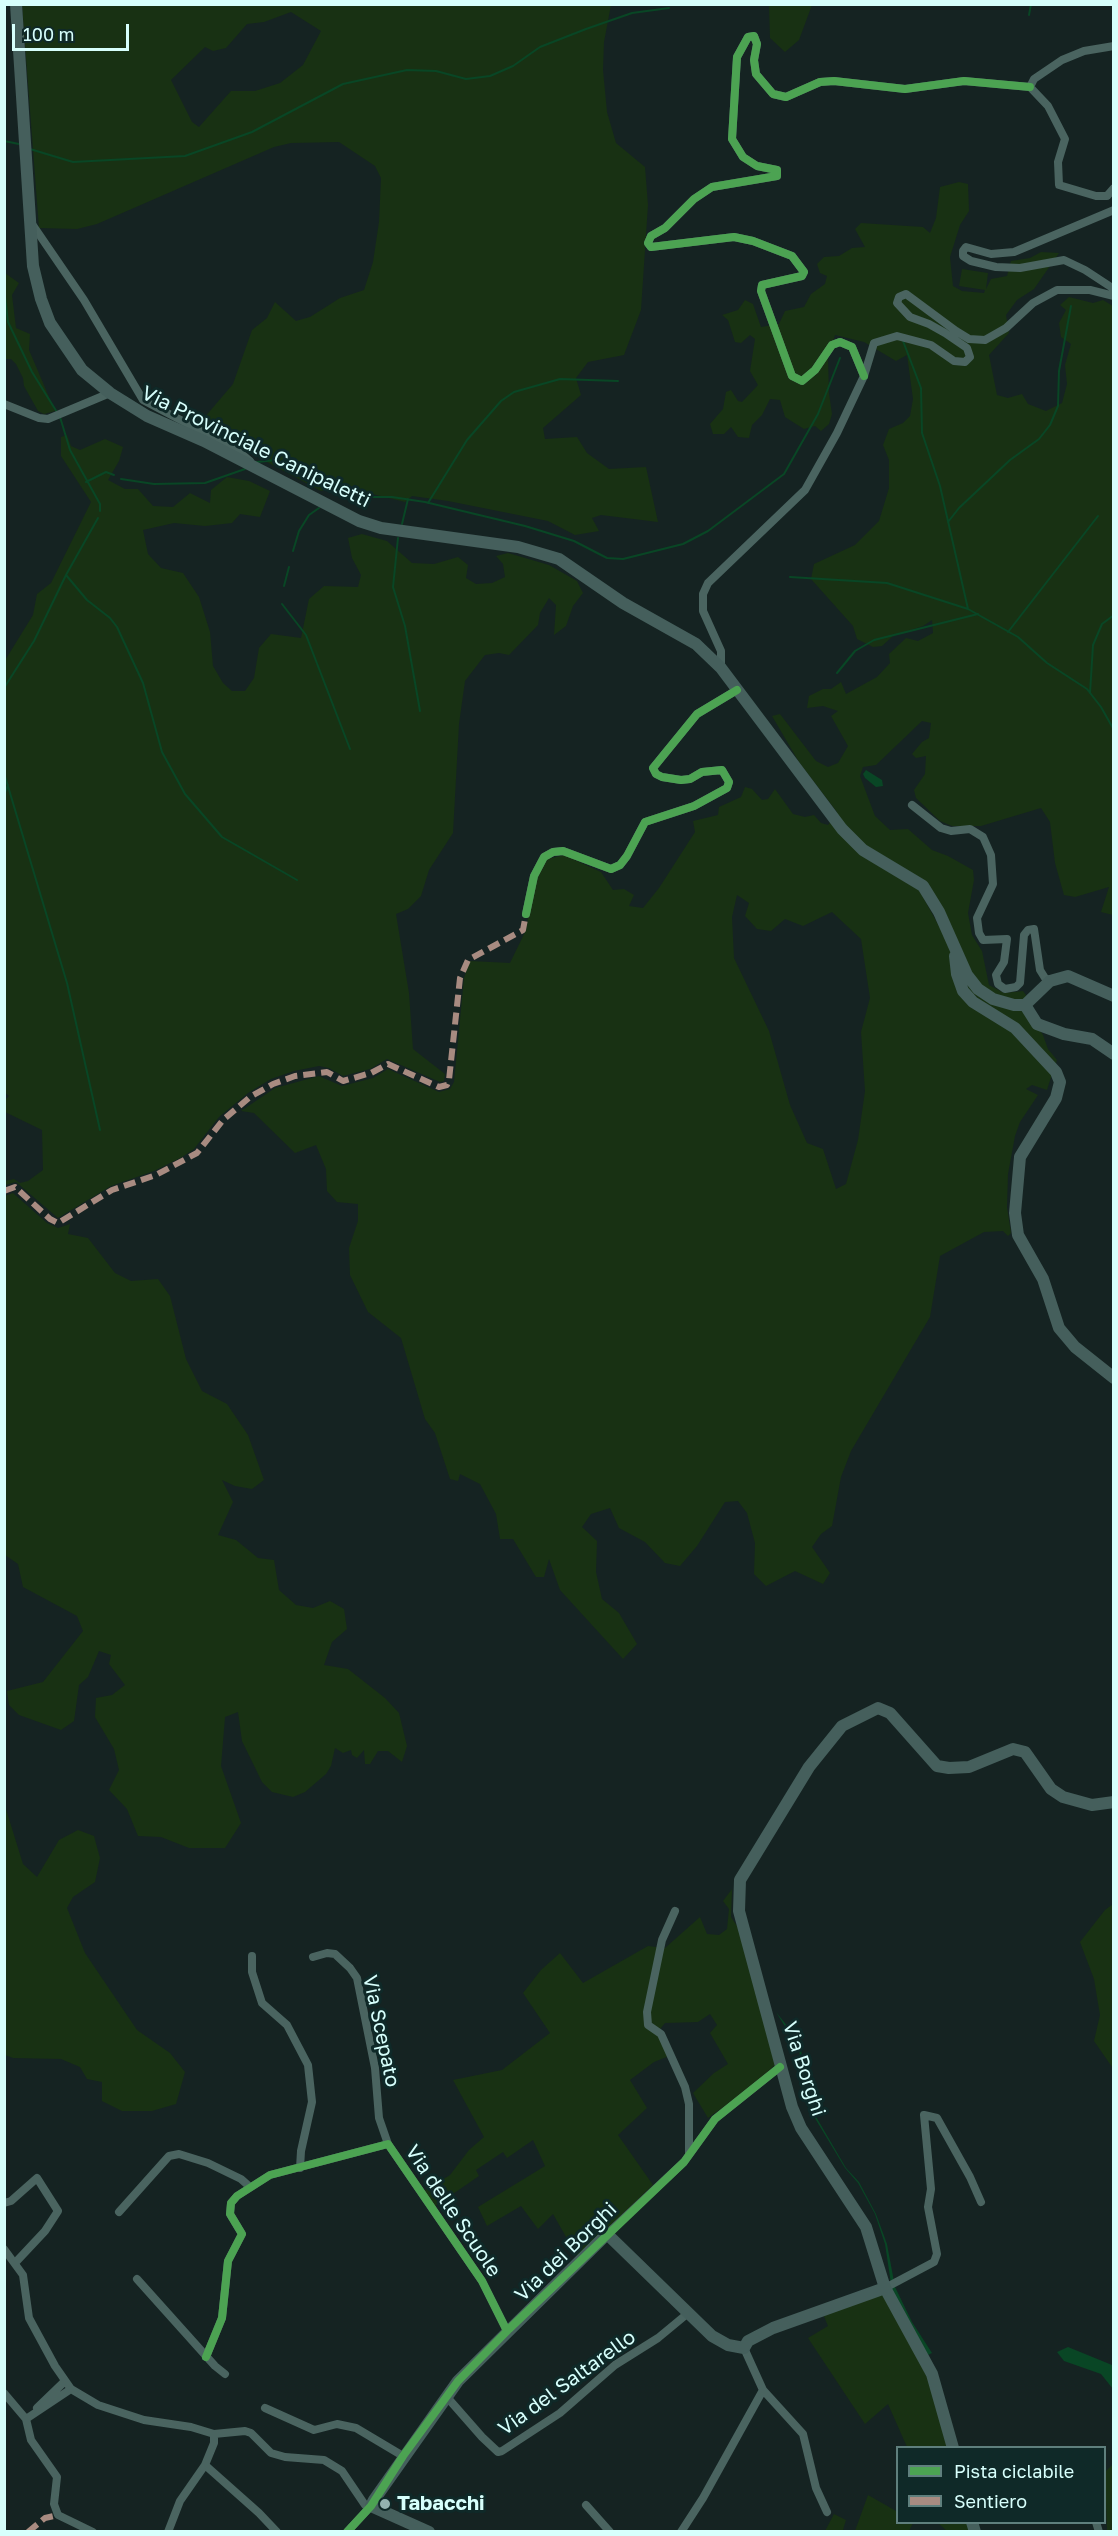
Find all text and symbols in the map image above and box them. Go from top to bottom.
scale bar [15,12,132,50]
text: 100 m [23,23,74,45]
street label: Via Provinciale Canipaletti [138,381,374,513]
street label: Via Scepato [357,1973,405,2089]
street label: Via Borghi [777,2019,831,2119]
street label: Via delle Scuole [400,2141,506,2281]
street label: Via dei Borghi [510,2197,622,2307]
street label: Via del Saltarello [494,2325,640,2441]
legend [896,2446,1106,2524]
text: Pista ciclabile [954,2460,1074,2482]
text: Sentiero [954,2490,1027,2512]
place label: Tabacchi [397,2492,484,2516]
marker: Tabacchi [378,2497,392,2511]

